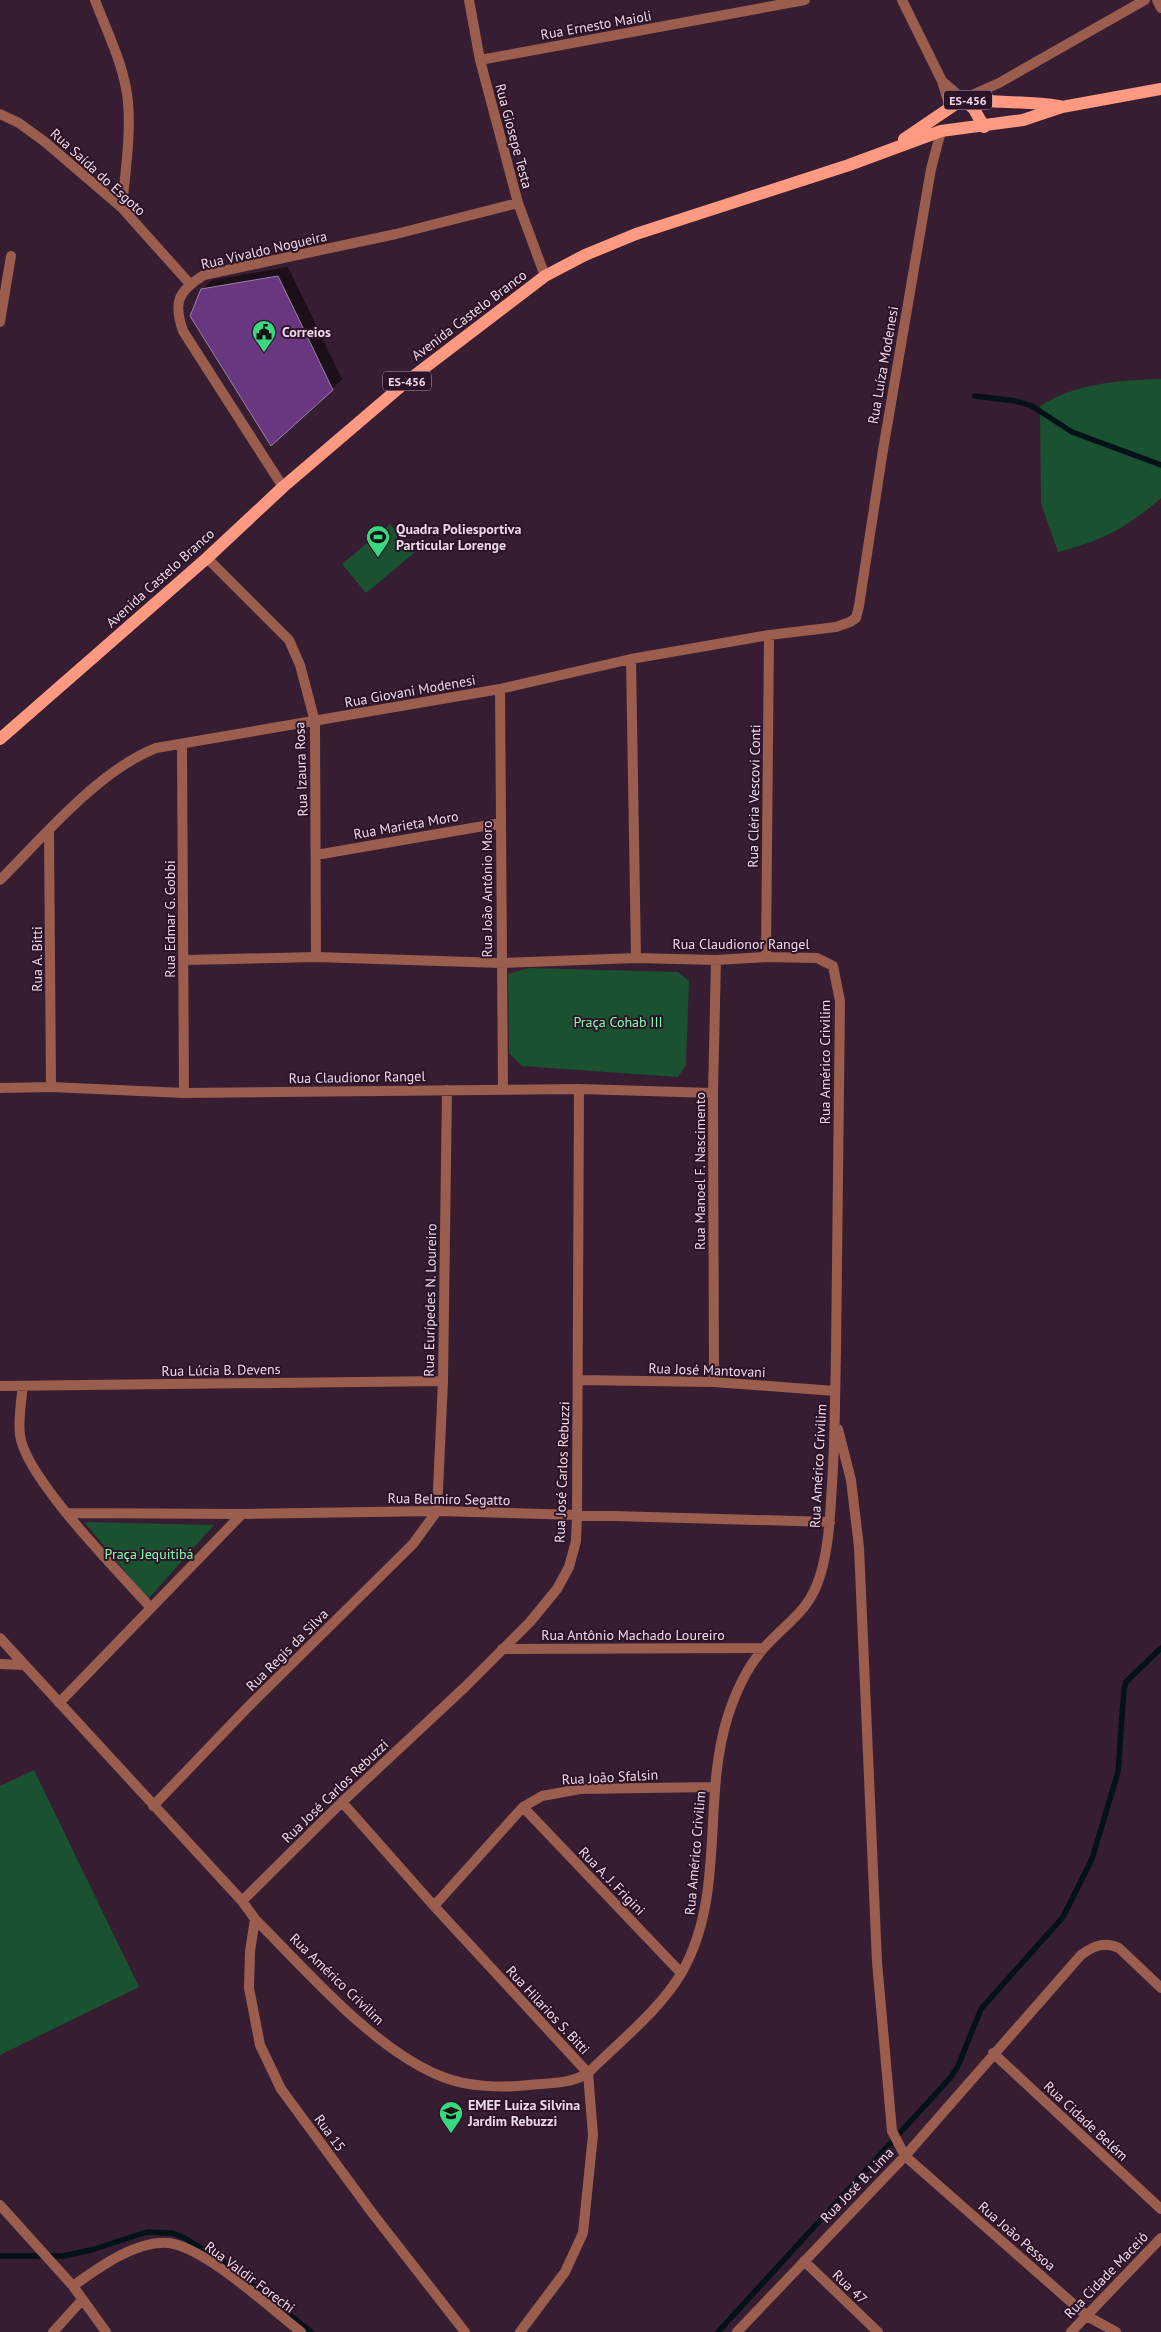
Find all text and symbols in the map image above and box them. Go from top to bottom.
street label: Rua Ernesto Maioli [539,6,653,44]
street label: Rua Giosepe Testa [491,82,537,190]
road number: ES-456 [944,90,992,110]
street label: Rua Saída do Esgoto [47,124,149,220]
street label: Rua Vivaldo Nogueira [199,227,329,273]
street label: Avenida Castelo Branco [408,266,530,364]
street label: Rua Luíza Modenesi [864,305,902,425]
public building icon: Correios [251,319,277,353]
place label: Correios [282,323,331,341]
road number: ES-456 [383,372,431,391]
place label: Quadra Poliesportiva Particular Lorenge [396,520,521,554]
sports icon: Quadra Poliesportiva Particular Lorenge [365,524,391,558]
street label: Avenida Castelo Branco [102,525,218,631]
street label: Rua Giovani Modenesi [343,671,477,711]
street label: Rua Izaura Rosa [290,721,312,817]
street label: Rua Cléria Vescovi Conti [744,724,764,868]
street label: Rua Marieta Moro [352,807,460,843]
street label: Rua João Antônio Moro [478,820,496,958]
street label: Rua Edmar G. Gobbi [161,860,179,978]
street label: Rua A. Bitti [28,926,46,992]
street label: Rua Claudionor Rangel [673,935,809,953]
street label: Rua Américo Crivilim [816,1000,834,1124]
park label: Praça Cohab III [573,1013,663,1031]
street label: Rua Claudionor Rangel [288,1067,426,1087]
street label: Rua Manoel F. Nascimento [691,1092,709,1250]
street label: Rua Eurípedes N. Loureiro [420,1223,440,1377]
street label: Rua José Mantovani [648,1359,766,1381]
street label: Rua Lúcia B. Devens [161,1360,281,1380]
street label: Rua José Carlos Rebuzzi [551,1401,573,1543]
street label: Rua Américo Crivilim [806,1403,830,1529]
street label: Rua Belmiro Segatto [388,1489,510,1509]
park label: Praça Jequitibá [105,1545,193,1563]
street label: Rua Regis da Silva [242,1605,332,1695]
street label: Rua Antônio Machado Loureiro [541,1626,725,1644]
street label: Rua José Carlos Rebuzzi [278,1735,392,1847]
street label: Rua João Sfalsin [561,1765,659,1789]
street label: Rua Américo Crivilim [681,1790,709,1916]
street label: Rua A. J. Frigini [575,1843,649,1919]
street label: Rua Américo Crivilim [286,1929,388,2029]
street label: Rua Hilarios S. Bitti [502,1962,594,2058]
street label: Rua Cidade Belém [1040,2077,1132,2165]
place label: EMEF Luiza Silvina Jardim Rebuzzi [467,2096,580,2130]
school or university icon: EMEF Luiza Silvina Jardim Rebuzzi [438,2100,464,2134]
street label: Rua 15 [310,2111,350,2155]
street label: Rua José B. Lima [817,2144,897,2226]
street label: Rua João Pessoa [975,2197,1059,2275]
street label: Rua Cidade Maceió [1060,2228,1152,2322]
street label: Rua Valdir Forechi [201,2237,299,2317]
street label: Rua 47 [829,2266,871,2308]

